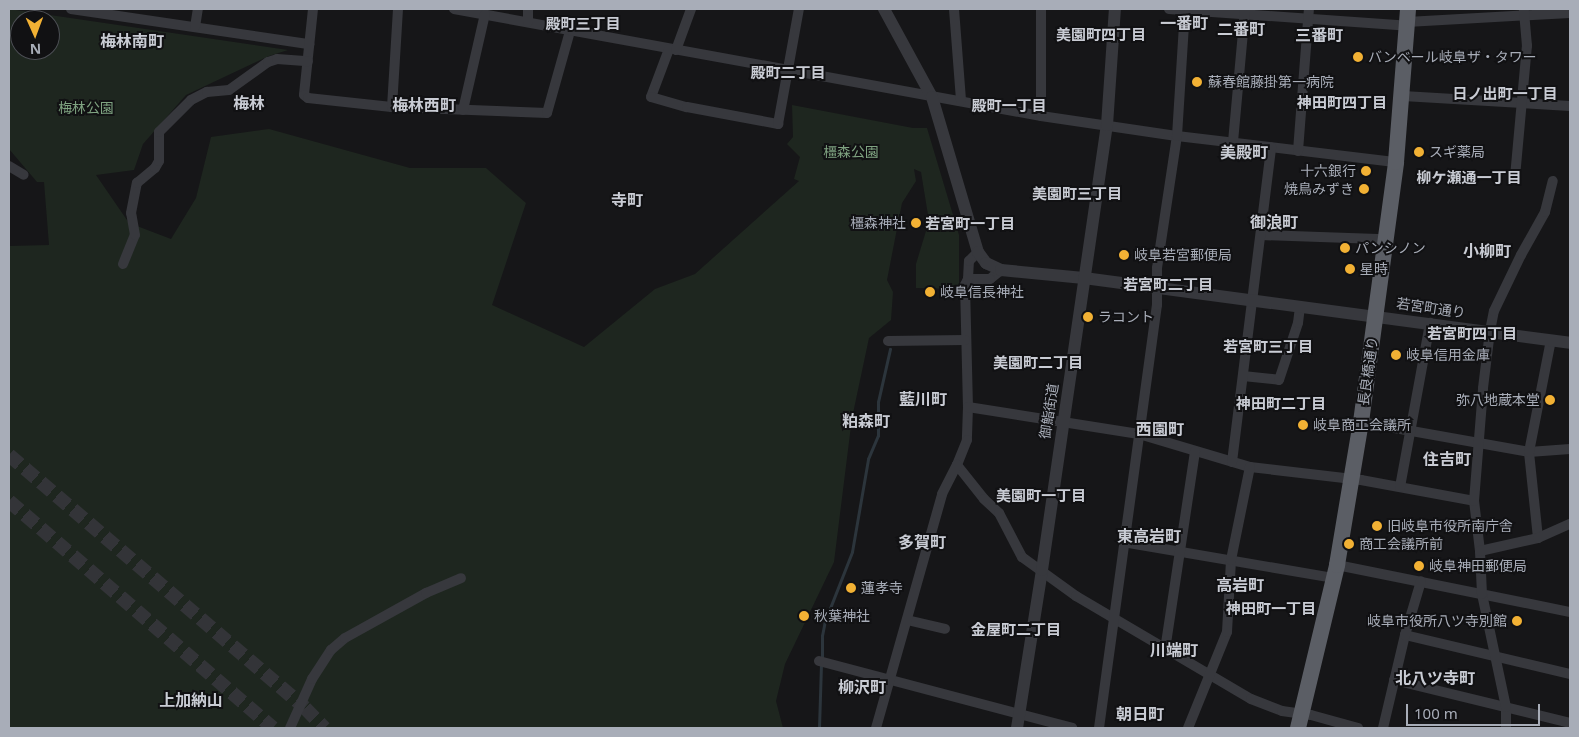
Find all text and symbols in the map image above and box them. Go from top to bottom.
north arrow [10,10,60,60]
district label: 一番町 [1160,13,1208,33]
district label: 殿町三丁目 [546,15,620,33]
district label: 二番町 [1217,19,1265,39]
district label: 三番町 [1295,25,1343,45]
district label: 美園町四丁目 [1056,26,1146,44]
district label: 梅林南町 [100,31,164,51]
text: N [29,40,42,59]
place label: バンベール岐阜ザ・タワー [1368,49,1536,65]
marker: バンベール岐阜ザ・タワー [1352,51,1364,63]
district label: 殿町二丁目 [751,64,825,82]
place label: 蘇春館藤掛第一病院 [1208,74,1334,90]
marker: 蘇春館藤掛第一病院 [1190,75,1204,89]
district label: 日ノ出町一丁目 [1453,85,1557,103]
district label: 梅林 [233,93,265,113]
district label: 神田町四丁目 [1297,94,1387,112]
district label: 梅林西町 [392,95,456,115]
district label: 殿町一丁目 [972,97,1046,115]
park label: 梅林公園 [58,100,114,116]
district label: 美殿町 [1220,142,1268,162]
park label: 橿森公園 [823,144,879,160]
place label: スギ薬局 [1429,144,1485,160]
marker: スギ薬局 [1413,146,1425,158]
place label: 十六銀行 [1300,163,1356,179]
marker: 十六銀行 [1360,165,1372,177]
district label: 柳ケ瀬通一丁目 [1417,169,1521,187]
place label: 焼鳥みずき [1284,181,1354,197]
marker: 焼鳥みずき [1358,183,1370,195]
district label: 美園町三丁目 [1032,185,1122,203]
district label: 寺町 [611,190,643,210]
district label: 御浪町 [1250,212,1298,232]
place label: 橿森神社 [850,215,906,231]
district label: 若宮町一丁目 [925,215,1015,233]
marker: 橿森神社 [910,217,922,229]
place label: パンシノン [1355,240,1425,256]
district label: 小柳町 [1463,241,1511,261]
marker: パンシノン [1339,242,1351,254]
place label: 岐阜若宮郵便局 [1134,247,1232,263]
marker: 岐阜若宮郵便局 [1118,249,1130,261]
place label: 星時 [1360,261,1388,277]
marker: 星時 [1344,263,1356,275]
district label: 若宮町二丁目 [1123,276,1213,294]
place label: 岐阜信長神社 [940,284,1024,300]
marker: 岐阜信長神社 [924,286,936,298]
street label: 若宮町通り [1395,295,1467,321]
place label: ラコント [1098,309,1154,325]
marker: ラコント [1082,311,1094,323]
district label: 若宮町四丁目 [1427,325,1517,343]
street label: 長良橋通り [1355,335,1381,407]
district label: 若宮町三丁目 [1223,338,1313,356]
place label: 岐阜信用金庫 [1406,347,1490,363]
marker: 岐阜信用金庫 [1390,349,1402,361]
district label: 美園町二丁目 [993,354,1083,372]
street label: 御鮨街道 [1036,382,1062,440]
district label: 藍川町 [899,389,947,409]
place label: 弥八地蔵本堂 [1456,392,1540,408]
marker: 弥八地蔵本堂 [1544,394,1556,406]
district label: 神田町二丁目 [1236,395,1326,413]
district label: 粕森町 [842,411,890,431]
place label: 岐阜商工会議所 [1313,417,1411,433]
district label: 西園町 [1136,419,1184,439]
marker: 岐阜商工会議所 [1297,419,1309,431]
district label: 住吉町 [1423,449,1471,469]
district label: 美園町一丁目 [996,487,1086,505]
place label: 旧岐阜市役所南庁舎 [1387,518,1513,534]
marker: 旧岐阜市役所南庁舎 [1371,520,1383,532]
district label: 東高岩町 [1117,526,1181,546]
district label: 多賀町 [898,532,946,552]
place label: 商工会議所前 [1359,536,1443,552]
marker: 商工会議所前 [1343,538,1355,550]
place label: 岐阜神田郵便局 [1429,558,1527,574]
marker: 岐阜神田郵便局 [1413,560,1425,572]
district label: 高岩町 [1216,575,1264,595]
place label: 蓮孝寺 [861,580,903,596]
marker: 蓮孝寺 [845,582,857,594]
district label: 神田町一丁目 [1226,600,1316,618]
place label: 秋葉神社 [814,608,870,624]
marker: 秋葉神社 [798,610,810,622]
place label: 岐阜市役所八ツ寺別館 [1367,613,1507,629]
marker: 岐阜市役所八ツ寺別館 [1511,615,1523,627]
district label: 金屋町二丁目 [971,621,1061,639]
district label: 川端町 [1150,640,1198,660]
district label: 北八ツ寺町 [1395,668,1475,688]
district label: 柳沢町 [838,677,886,697]
district label: 上加納山 [159,690,223,710]
scale bar [1409,694,1543,726]
text: 100 m [1414,703,1458,723]
district label: 朝日町 [1116,704,1164,724]

